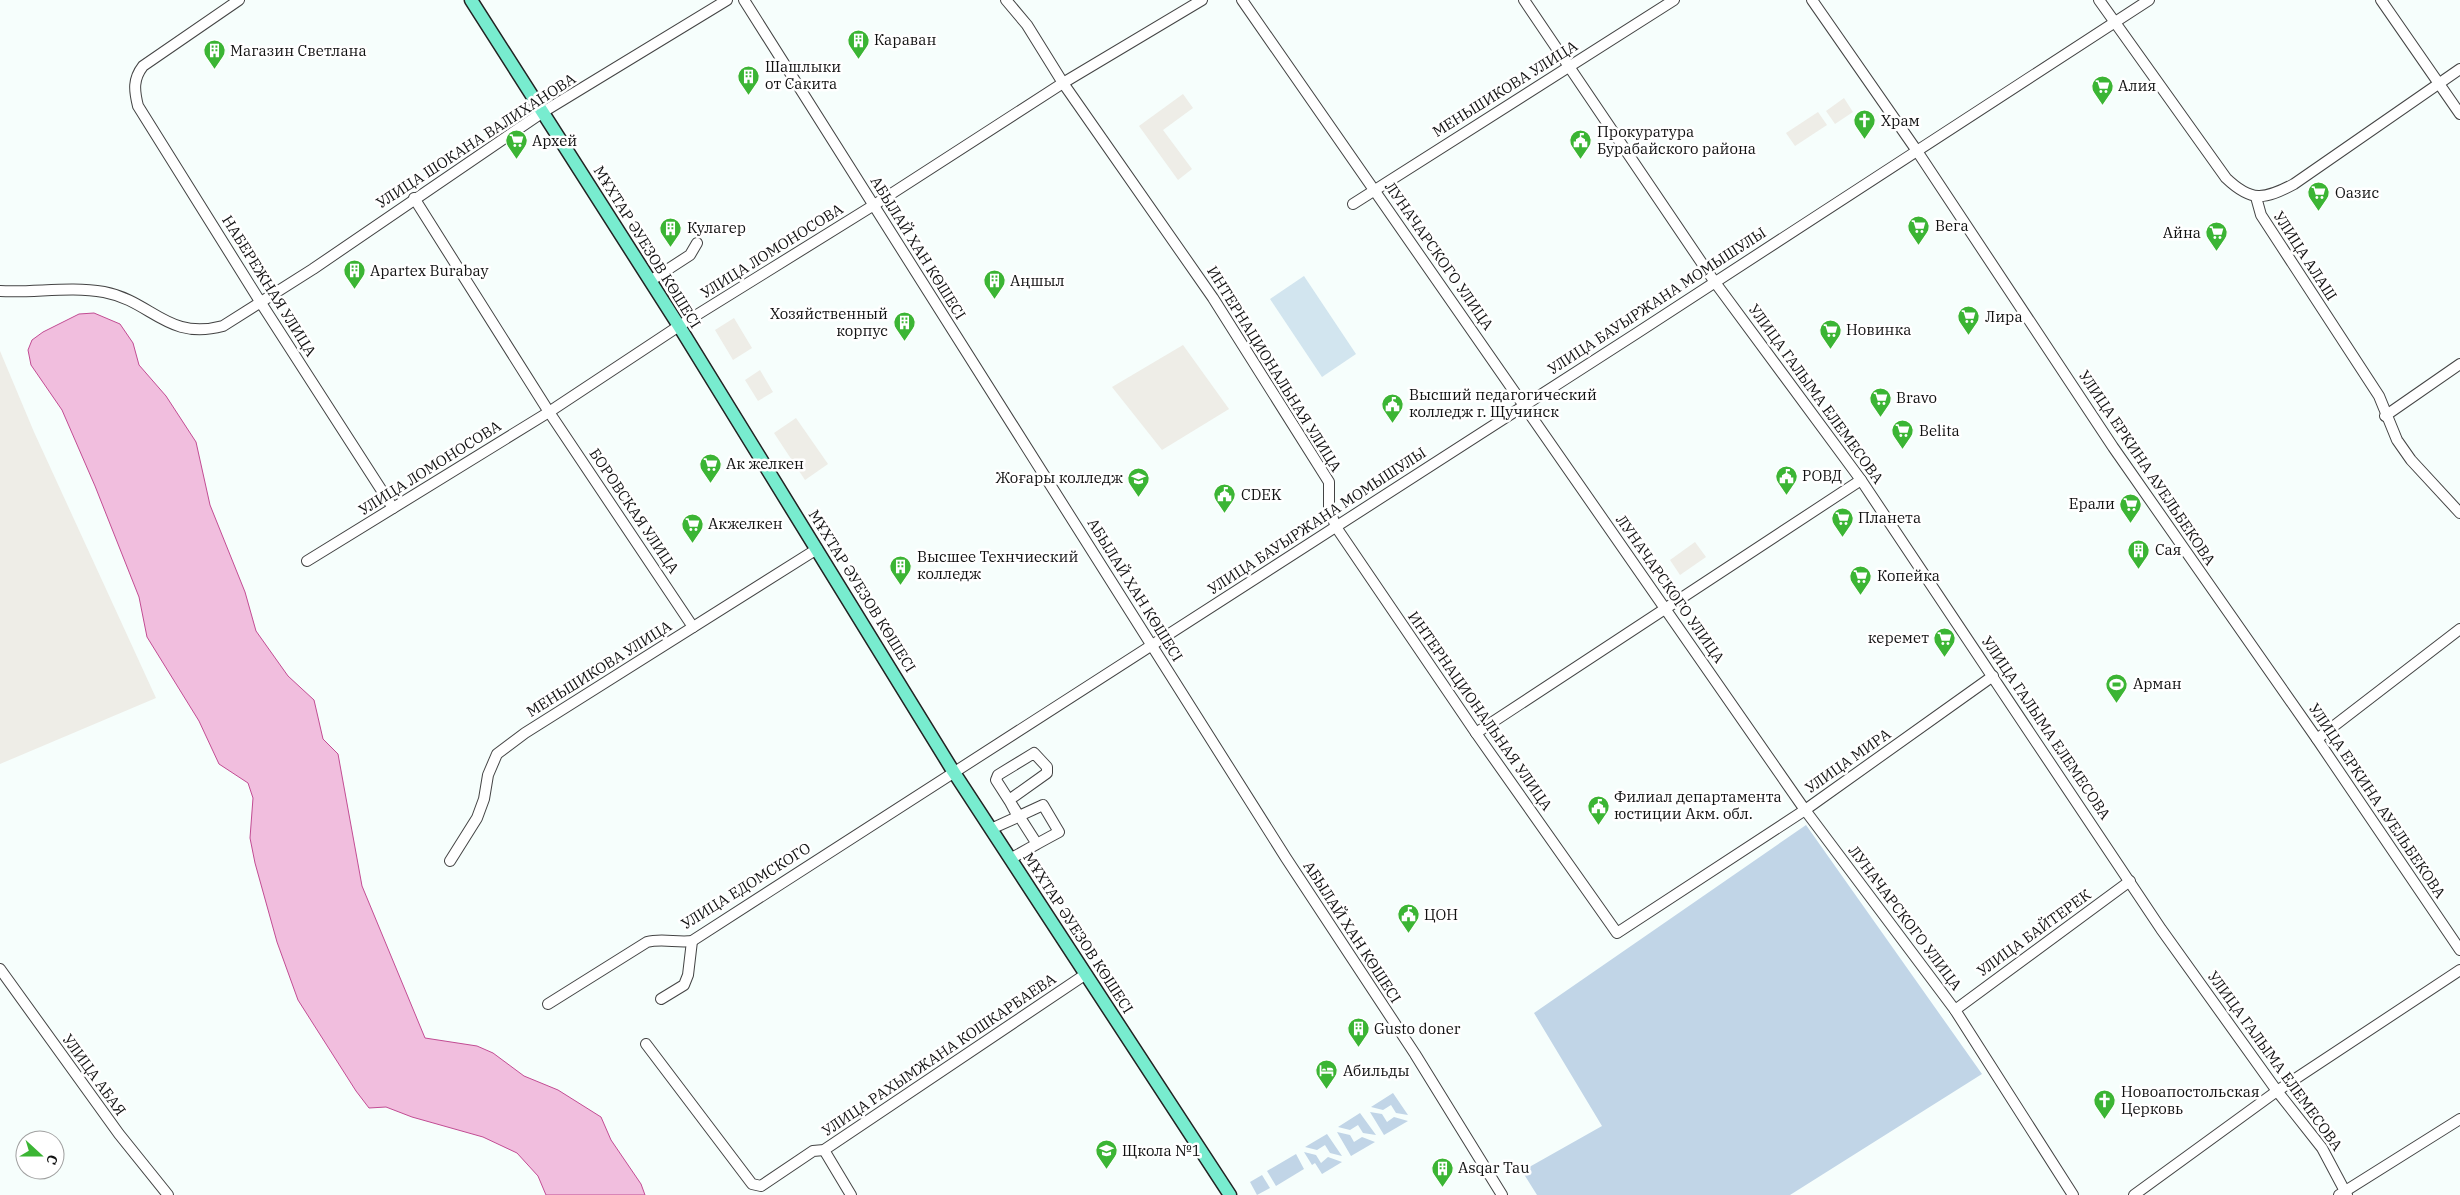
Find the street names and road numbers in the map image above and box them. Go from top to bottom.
street label: МЕНЬШИКОВА УЛИЦА [1429,36,1581,141]
street label: УЛИЦА ШОКАНА ВАЛИХАНОВА [372,69,580,212]
street label: МҰХТАР ӘУЕЗОВ КӨШЕСІ [590,162,705,332]
street label: АБЫЛАЙ ХАН КӨШЕСІ [867,173,970,323]
street label: ЛУНАЧАРСКОГО УЛИЦА [1381,178,1498,334]
street label: УЛИЦА ЛОМОНОСОВА [697,199,847,302]
street label: УЛИЦА АЛАШ [2270,208,2341,304]
street label: НАБЕРЕЖНАЯ УЛИЦА [218,212,321,361]
street label: УЛИЦА БАУЫРЖАНА МОМЫШУЛЫ [1544,223,1769,378]
street label: ИНТЕРНАЦИОНАЛЬНАЯ УЛИЦА [1203,262,1346,476]
street label: УЛИЦА ГАЛЫМА ЕЛЕМЕСОВА [1745,300,1888,488]
street label: УЛИЦА ЕРКИНА АУЕЛЬБЕКОВА [2075,367,2220,569]
street label: УЛИЦА ЛОМОНОСОВА [355,416,505,519]
street label: УЛИЦА БАУЫРЖАНА МОМЫШУЛЫ [1204,443,1429,598]
street label: БОРОВСКАЯ УЛИЦА [585,444,684,578]
street label: МҰХТАР ӘУЕЗОВ КӨШЕСІ [805,506,920,676]
street label: ЛУНАЧАРСКОГО УЛИЦА [1612,511,1729,667]
street label: АБЫЛАЙ ХАН КӨШЕСІ [1084,515,1187,665]
street label: ИНТЕРНАЦИОНАЛЬНАЯ УЛИЦА [1404,607,1557,815]
street label: МЕНЬШИКОВА УЛИЦА [523,616,675,721]
street label: УЛИЦА ГАЛЫМА ЕЛЕМЕСОВА [1978,632,2115,824]
street label: УЛИЦА ЕРКИНА АУЕЛЬБЕКОВА [2305,700,2450,902]
street label: УЛИЦА МИРА [1801,724,1895,797]
street label: УЛИЦА ЕДОМСКОГО [678,838,814,933]
street label: ЛУНАЧАРСКОГО УЛИЦА [1845,841,1967,995]
street label: МҰХТАР ӘУЕЗОВ КӨШЕСІ [1019,849,1138,1017]
street label: АБЫЛАЙ ХАН КӨШЕСІ [1299,857,1405,1006]
street label: УЛИЦА БАЙТЕРЕК [1973,885,2095,980]
street label: УЛИЦА ГАЛЫМА ЕЛЕМЕСОВА [2204,967,2347,1155]
street label: УЛИЦА РАХЫМЖАНА КОШКАРБАЕВА [818,969,1060,1140]
street label: УЛИЦА АБАЯ [59,1030,130,1119]

